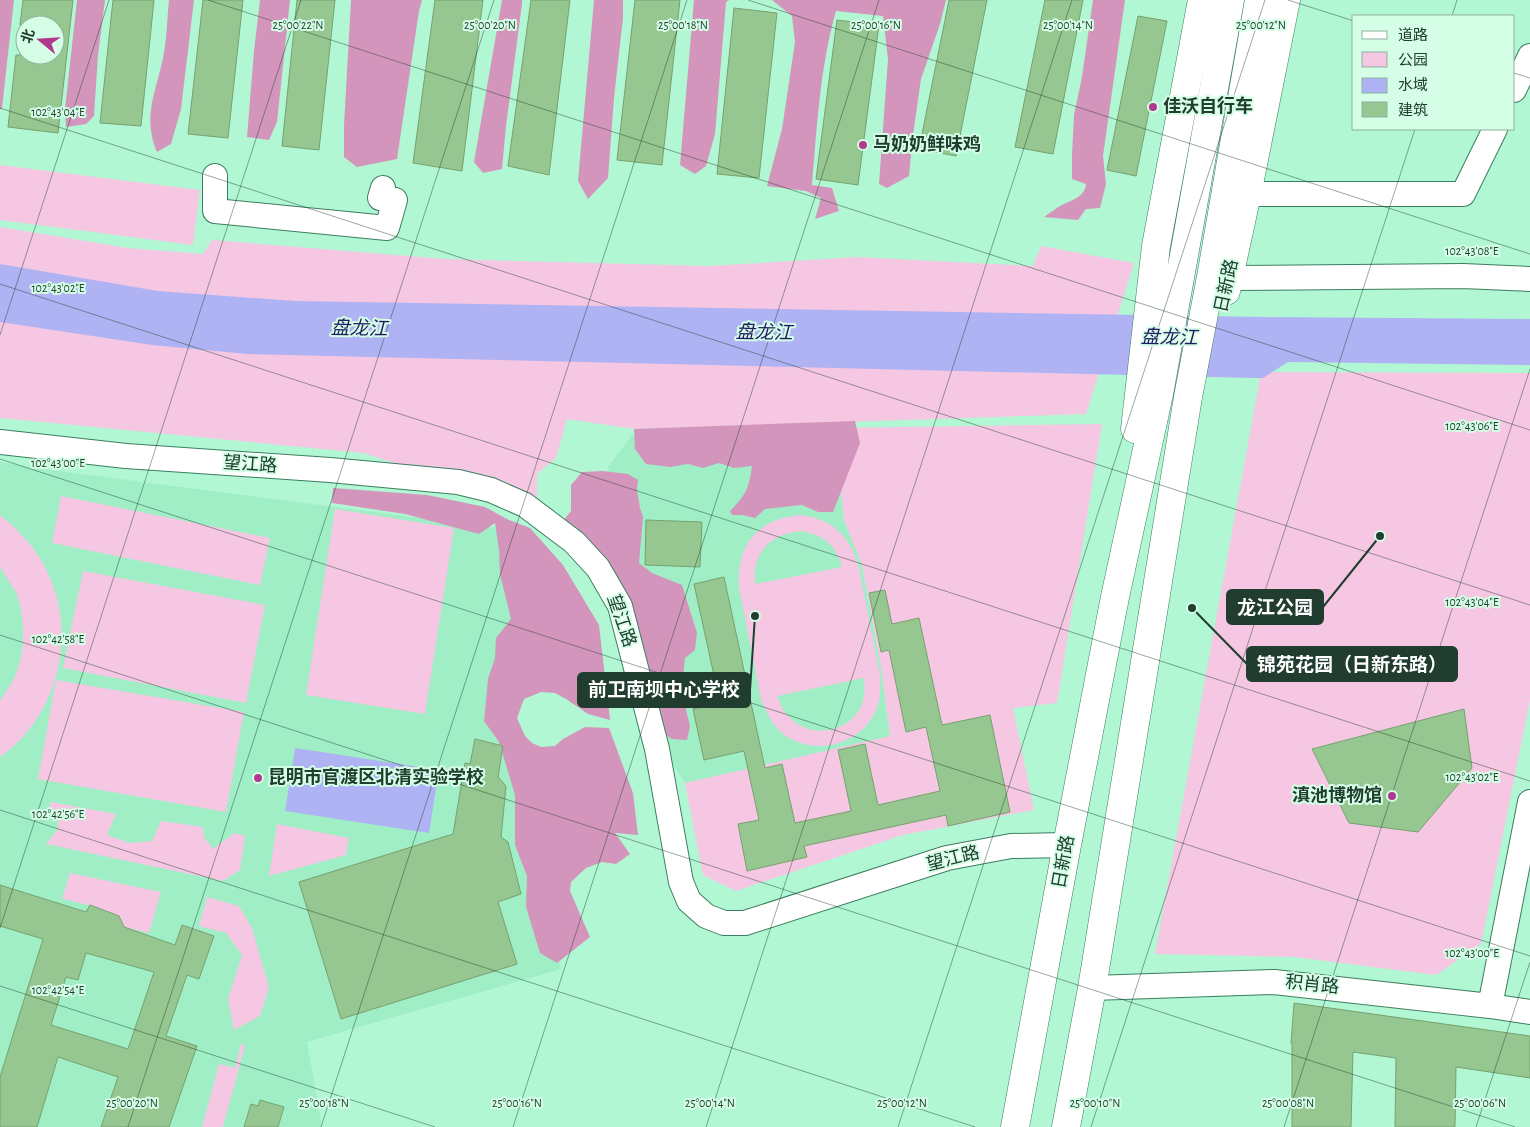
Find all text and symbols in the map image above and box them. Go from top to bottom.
north arrow [15,15,65,65]
legend [1352,15,1515,130]
text: 25°00'22"N [272,19,324,31]
text: 25°00'20"N [464,19,516,31]
text: 25°00'18"N [658,19,708,31]
text: 25°00'16"N [851,19,901,31]
text: 25°00'14"N [1043,19,1093,31]
text: 25°00'12"N [1236,19,1286,31]
text: 北 [19,27,37,45]
text: 道路 [1398,27,1428,43]
text: 公园 [1398,52,1428,68]
text: 水域 [1398,77,1428,93]
place label: 佳沃自行车 [1163,95,1253,116]
marker: 佳沃自行车 [1147,101,1159,113]
text: 建筑 [1398,102,1428,118]
text: 102°43'04"E [31,106,85,118]
place label: 马奶奶鲜味鸡 [873,134,981,154]
marker: 马奶奶鲜味鸡 [857,139,869,151]
text: 102°43'08"E [1445,245,1499,257]
street label: 日新路 [1211,257,1241,314]
text: 102°43'02"E [31,282,85,294]
water label: 盘龙江 [330,317,390,339]
water label: 盘龙江 [735,321,795,343]
water label: 盘龙江 [1140,326,1200,348]
text: 102°43'06"E [1445,420,1499,432]
street label: 望江路 [222,452,278,476]
text: 102°43'00"E [31,457,85,469]
callout: 龙江公园 [1227,590,1323,624]
street label: 望江路 [604,592,640,649]
text: 102°43'04"E [1445,596,1499,608]
text: 龙江公园 [1237,597,1313,618]
text: 102°42'58"E [32,633,84,645]
callout: 锦苑花园（日新东路） [1247,647,1457,681]
text: 锦苑花园（日新东路） [1257,654,1447,675]
callout: 前卫南坝中心学校 [578,673,750,707]
text: 前卫南坝中心学校 [588,679,740,700]
place label: 昆明市官渡区北清实验学校 [268,767,484,787]
text: 102°43'02"E [1445,771,1499,783]
marker: 昆明市官渡区北清实验学校 [252,772,264,784]
place label: 滇池博物馆 [1292,785,1382,805]
marker: 滇池博物馆 [1386,790,1398,802]
text: 102°42'56"E [32,808,84,820]
street label: 日新路 [1048,834,1078,890]
street label: 望江路 [924,842,981,874]
text: 102°43'00"E [1445,947,1499,959]
street label: 积肖路 [1284,971,1340,997]
text: 102°42'54"E [32,984,85,996]
text: 25°00'20"N [106,1097,158,1109]
text: 25°00'18"N [299,1097,349,1109]
text: 25°00'16"N [492,1097,542,1109]
text: 25°00'14"N [685,1097,735,1109]
text: 25°00'12"N [877,1097,927,1109]
text: 25°00'10"N [1070,1097,1120,1109]
text: 25°00'08"N [1262,1097,1314,1109]
text: 25°00'06"N [1454,1097,1506,1109]

